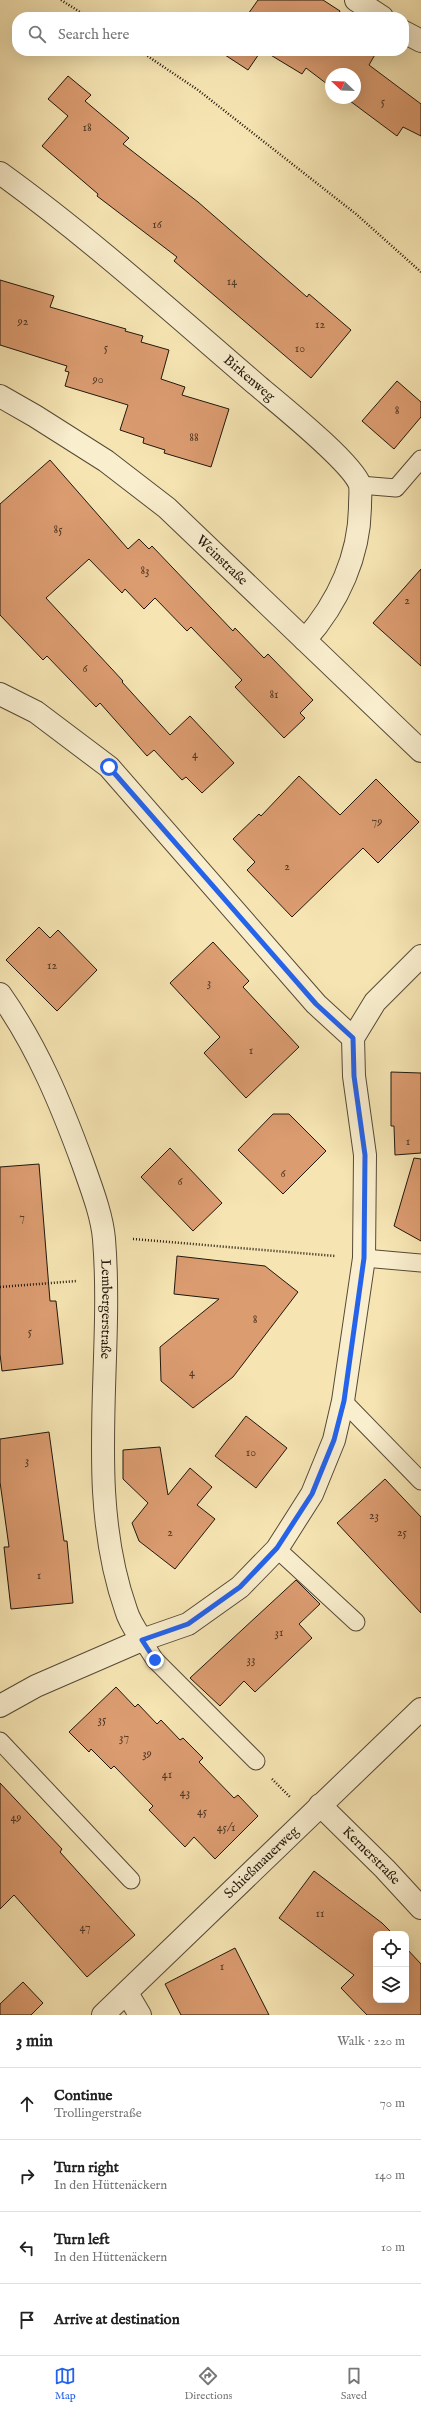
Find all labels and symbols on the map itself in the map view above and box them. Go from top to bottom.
north arrow [325,68,361,104]
house number: 5 [381,94,386,109]
house number: 18 [82,120,92,135]
house number: 16 [152,217,163,232]
house number: 14 [227,274,237,289]
house number: 92 [17,314,29,329]
house number: 12 [315,317,325,332]
house number: 5 [104,340,109,355]
house number: 10 [295,341,305,356]
street label: Birkenweg [220,351,279,406]
house number: 90 [91,372,104,387]
house number: 8 [395,403,400,418]
house number: 88 [189,430,199,445]
house number: 85 [53,522,63,537]
street label: Weinstraße [192,531,252,590]
house number: 83 [140,563,150,578]
house number: 2 [404,593,410,608]
house number: 6 [82,661,88,676]
house number: 81 [269,687,279,702]
house number: 4 [192,747,198,762]
route start [100,758,118,776]
house number: 79 [372,814,382,829]
house number: 2 [284,859,290,874]
house number: 12 [47,958,57,973]
house number: 3 [207,975,211,990]
house number: 1 [249,1043,253,1058]
house number: 1 [406,1134,410,1149]
house number: 6 [280,1166,286,1181]
house number: 6 [177,1174,183,1189]
house number: 7 [19,1210,25,1225]
street label: Lembergerstraße [96,1259,115,1360]
house number: 8 [253,1312,258,1327]
house number: 5 [28,1324,33,1339]
house number: 4 [189,1365,195,1380]
house number: 10 [246,1445,256,1460]
house number: 3 [25,1453,29,1468]
house number: 23 [369,1508,379,1523]
house number: 2 [167,1525,173,1540]
house number: 25 [397,1525,408,1540]
house number: 1 [37,1568,41,1583]
house number: 31 [275,1625,283,1640]
route end [146,1651,164,1669]
house number: 33 [247,1652,255,1667]
house number: 35 [98,1712,107,1727]
house number: 37 [119,1730,129,1745]
house number: 39 [142,1746,152,1761]
house number: 41 [162,1767,172,1782]
house number: 43 [180,1785,190,1800]
house number: 45 [197,1804,208,1819]
house number: 49 [10,1810,22,1825]
house number: 45/1 [217,1820,235,1835]
street label: Schießmauerweg [220,1822,303,1903]
street label: Kernerstraße [338,1823,405,1889]
house number: 11 [316,1906,324,1921]
house number: 47 [79,1920,91,1935]
house number: 1 [220,1959,224,1974]

